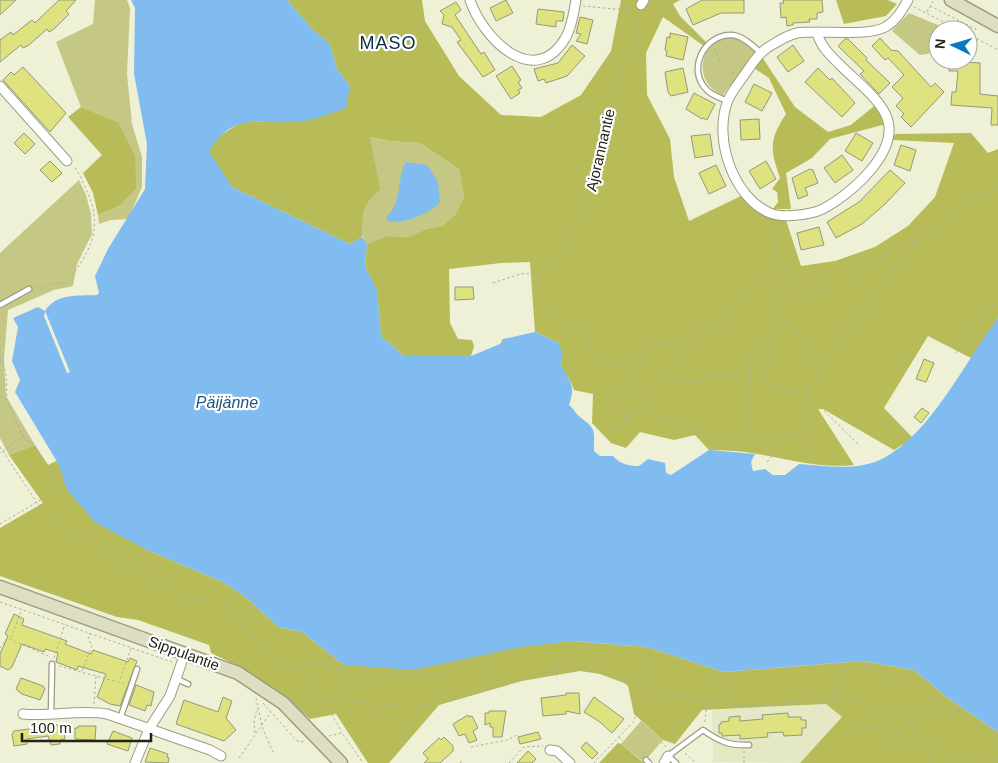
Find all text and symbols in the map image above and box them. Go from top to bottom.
north arrow [928,20,978,70]
district label: MASO [359,33,417,53]
text: N [932,38,948,50]
street label: Ajorannantie [582,107,618,193]
water label: Päijänne [196,394,258,411]
street label: Sippulantie [146,632,222,674]
scale bar [22,710,151,742]
text: 100 m [30,719,72,736]

